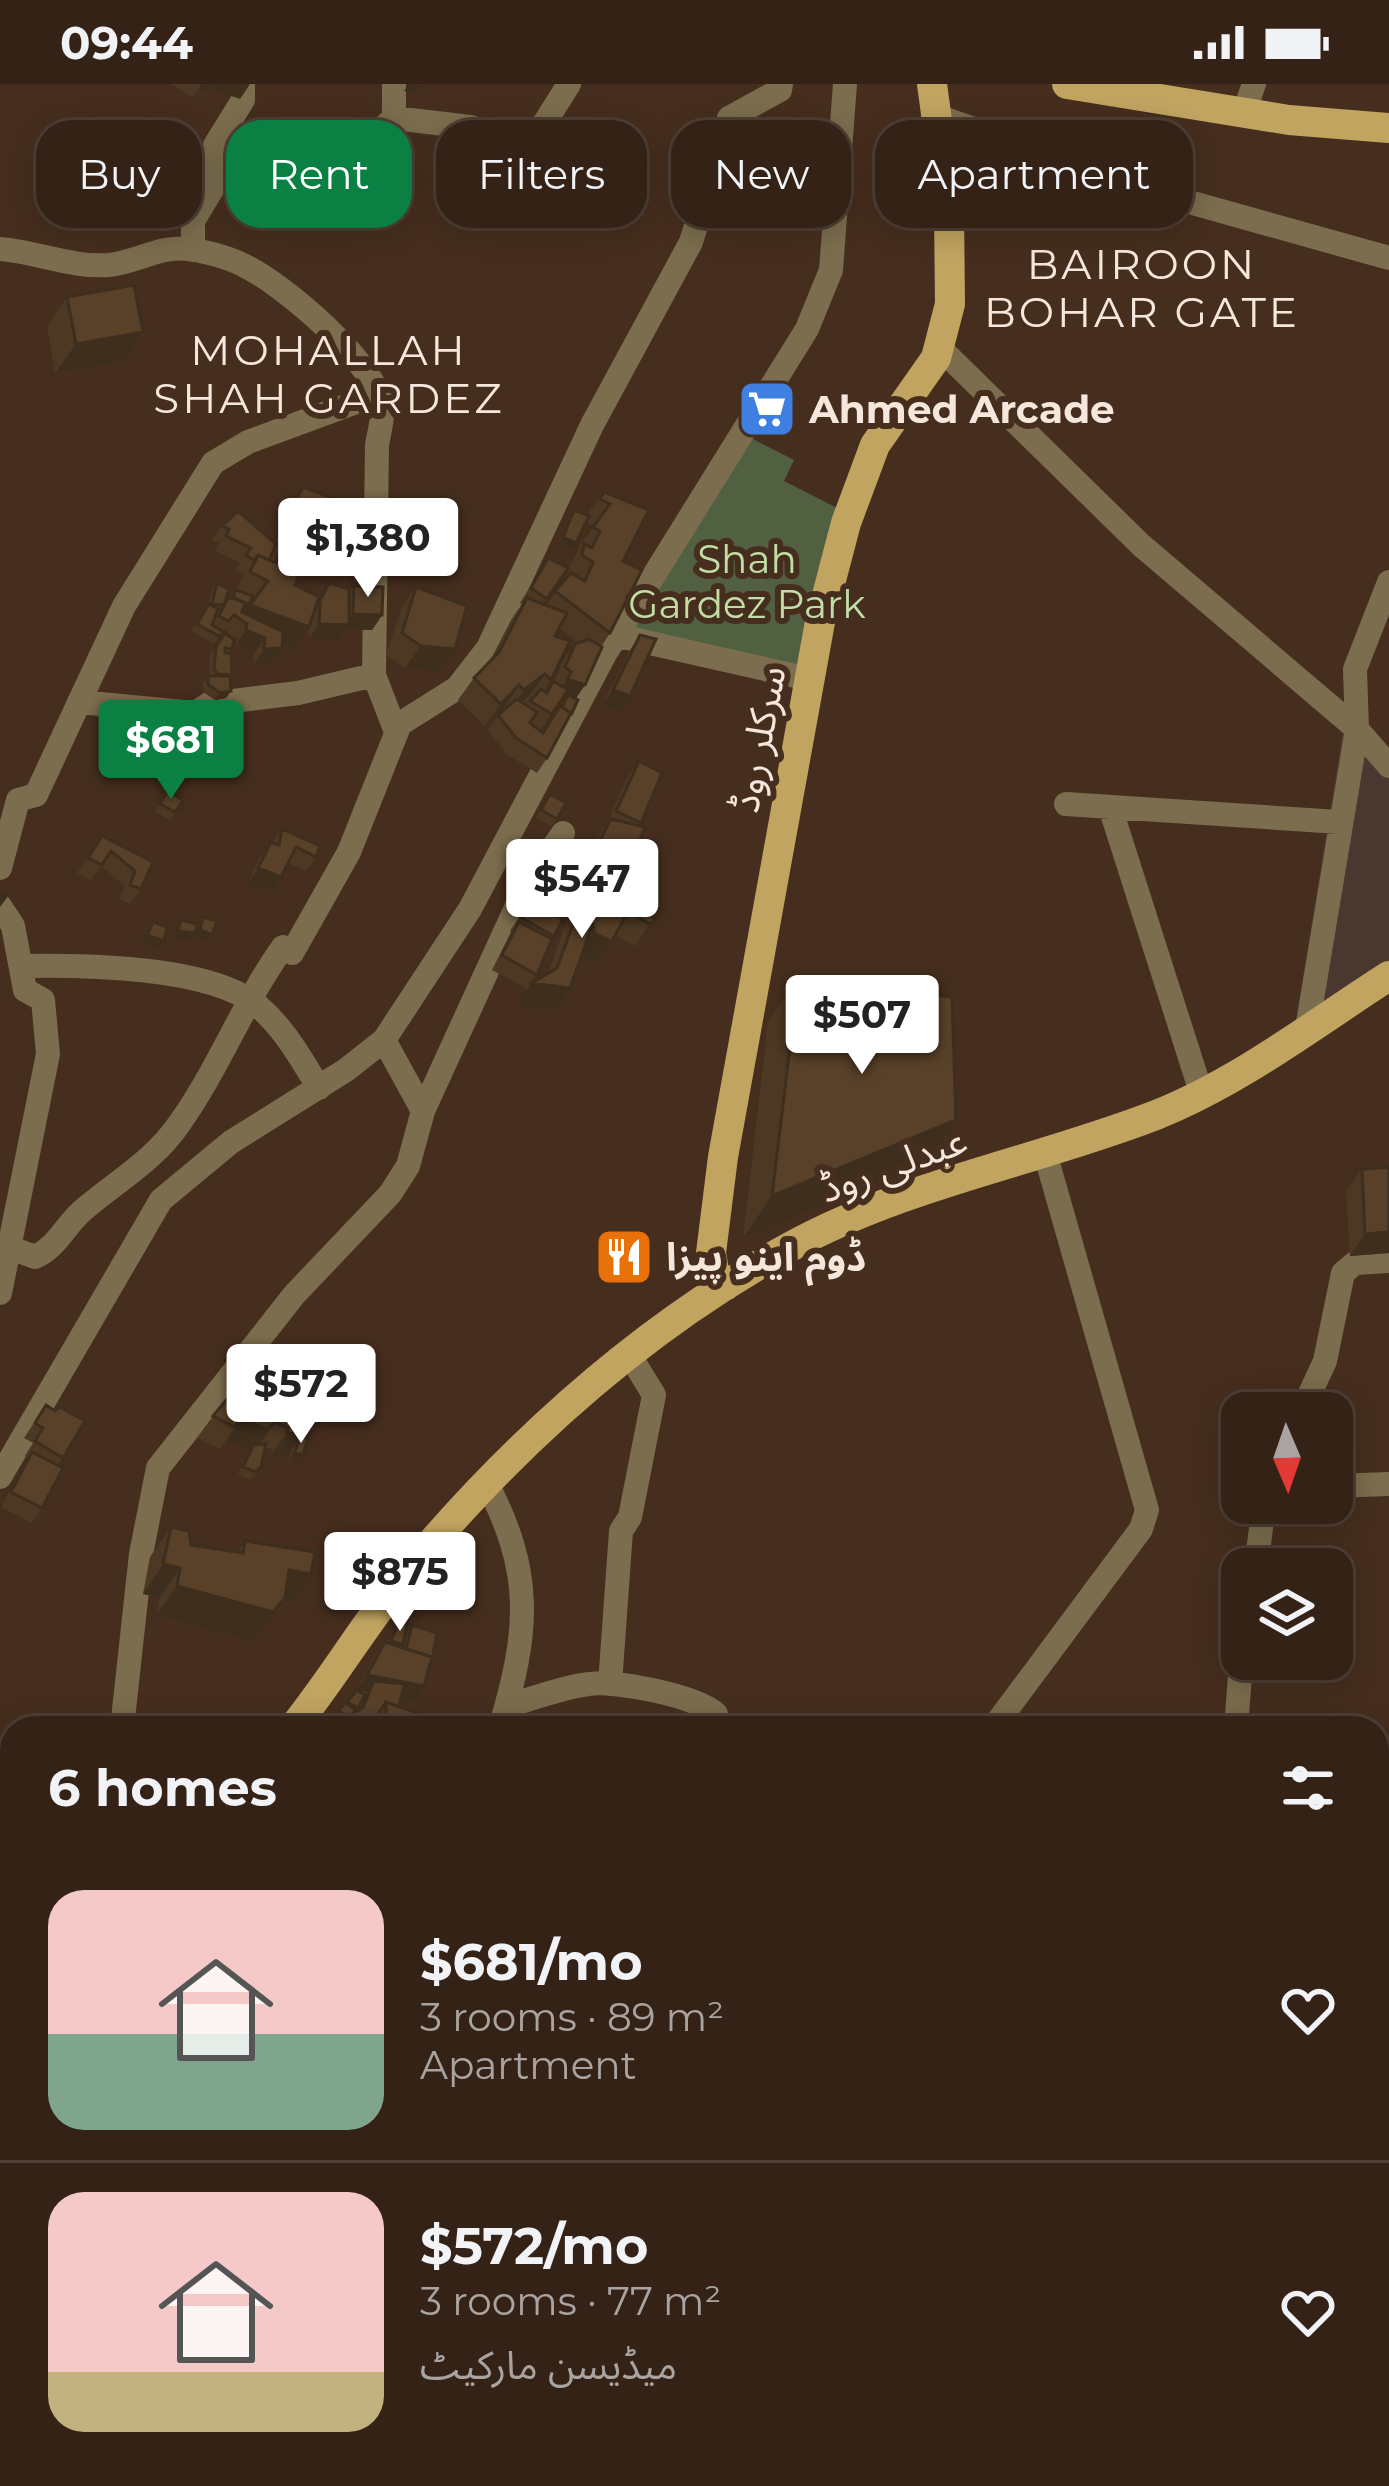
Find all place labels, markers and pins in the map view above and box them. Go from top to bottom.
supermarket icon: Ahmed Arcade [736,378,798,440]
place label: Ahmed Arcade [808,385,1115,433]
pin: $1,380 [270,498,466,600]
pin: $681 [100,700,242,802]
pin: $547 [511,839,653,941]
pin: $507 [791,975,933,1077]
restaurant icon: ڈوم اینو پیزا [593,1226,655,1288]
place label: ڈوم اینو پیزا [666,1233,866,1287]
pin: $572 [230,1344,372,1446]
pin: $875 [329,1532,471,1634]

